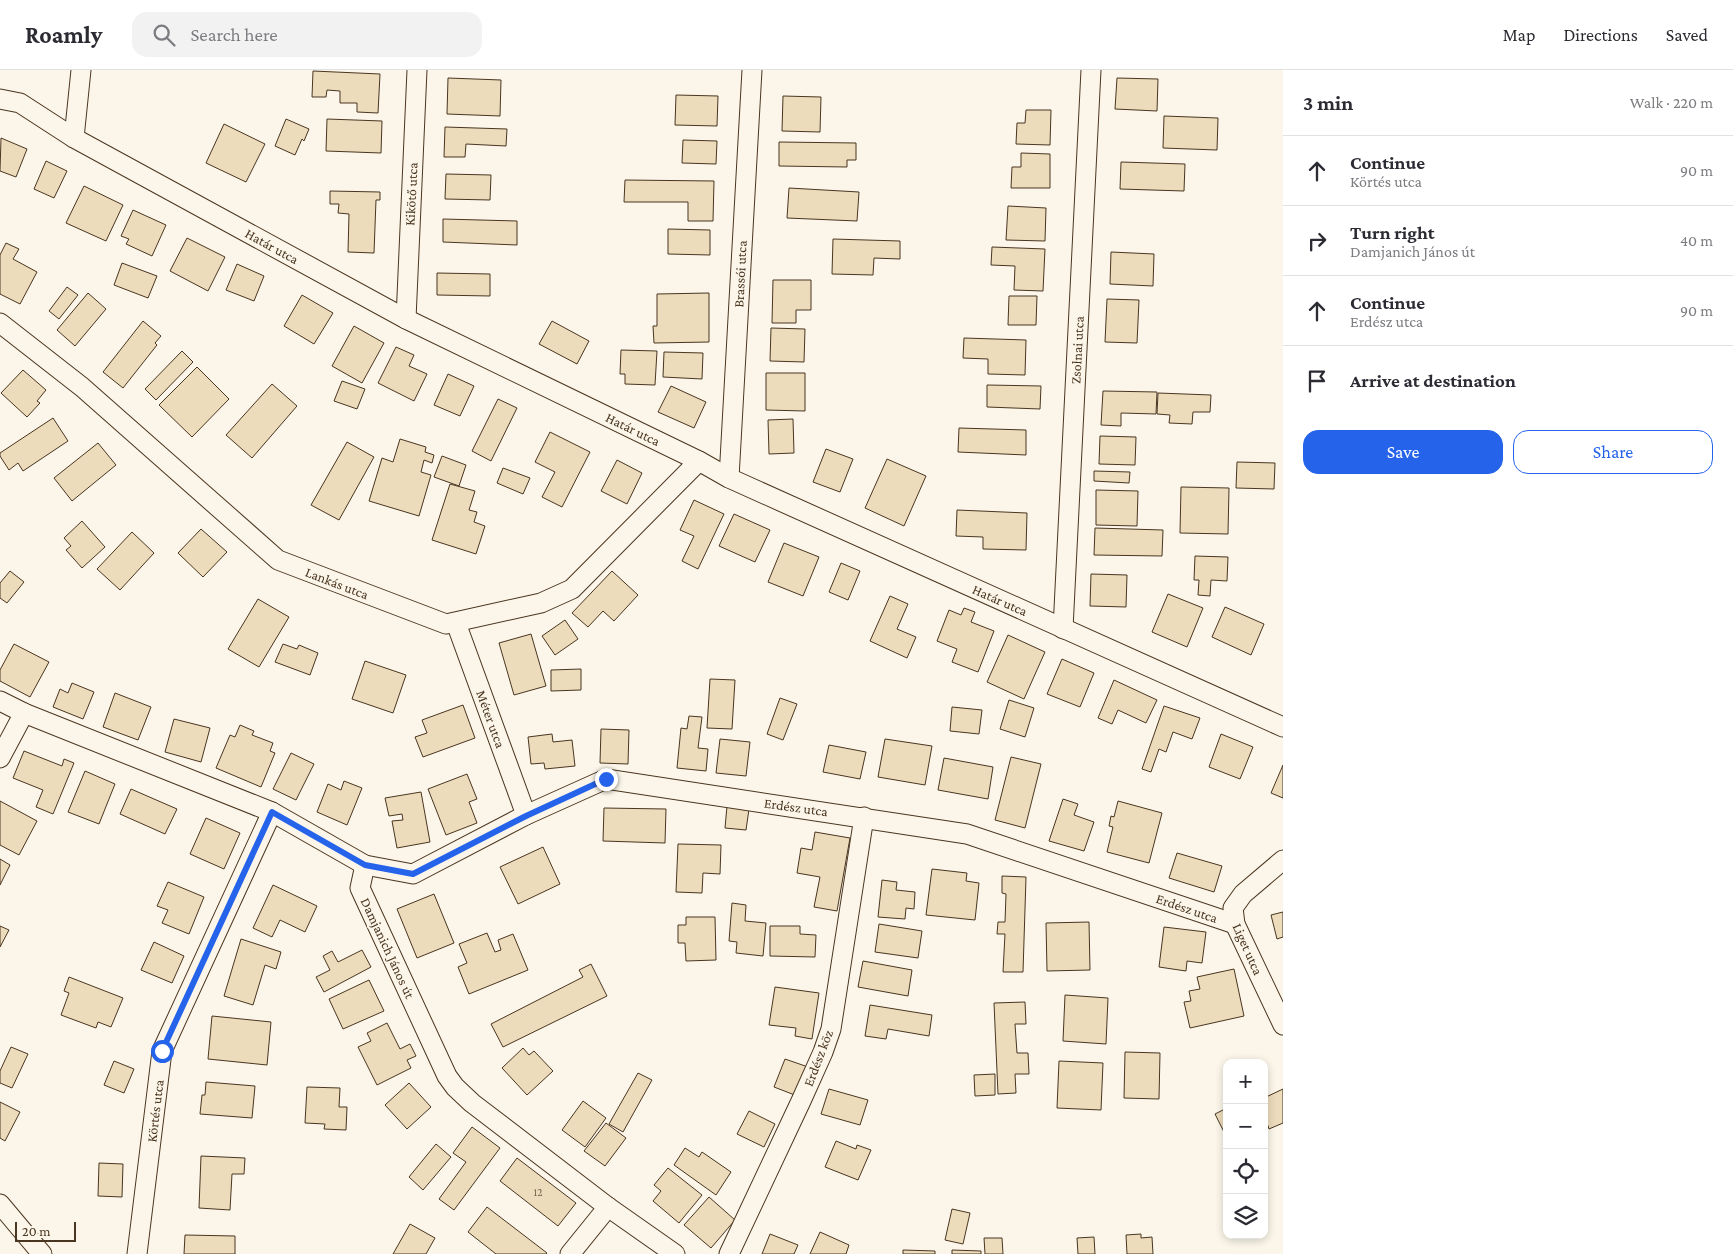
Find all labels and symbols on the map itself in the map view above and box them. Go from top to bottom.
street label: Kikötő utca [401,161,421,226]
street label: Határ utca [243,225,302,267]
street label: Brassói utca [730,239,750,308]
street label: Zsolnai utca [1067,315,1087,384]
street label: Határ utca [603,409,663,449]
street label: Lankás utca [303,564,371,603]
street label: Határ utca [970,581,1030,619]
street label: Méter utca [473,688,509,751]
route end [595,768,618,791]
street label: Erdész utca [763,795,829,819]
street label: Erdész utca [1154,890,1220,926]
street label: Damjanich János út [357,895,419,1002]
street label: Liget utca [1230,921,1267,978]
street label: Erdész köz [800,1027,836,1089]
route start [151,1040,174,1063]
street label: Körtés utca [143,1078,167,1143]
house number: 12 [534,1186,542,1198]
scale bar [15,1219,76,1242]

